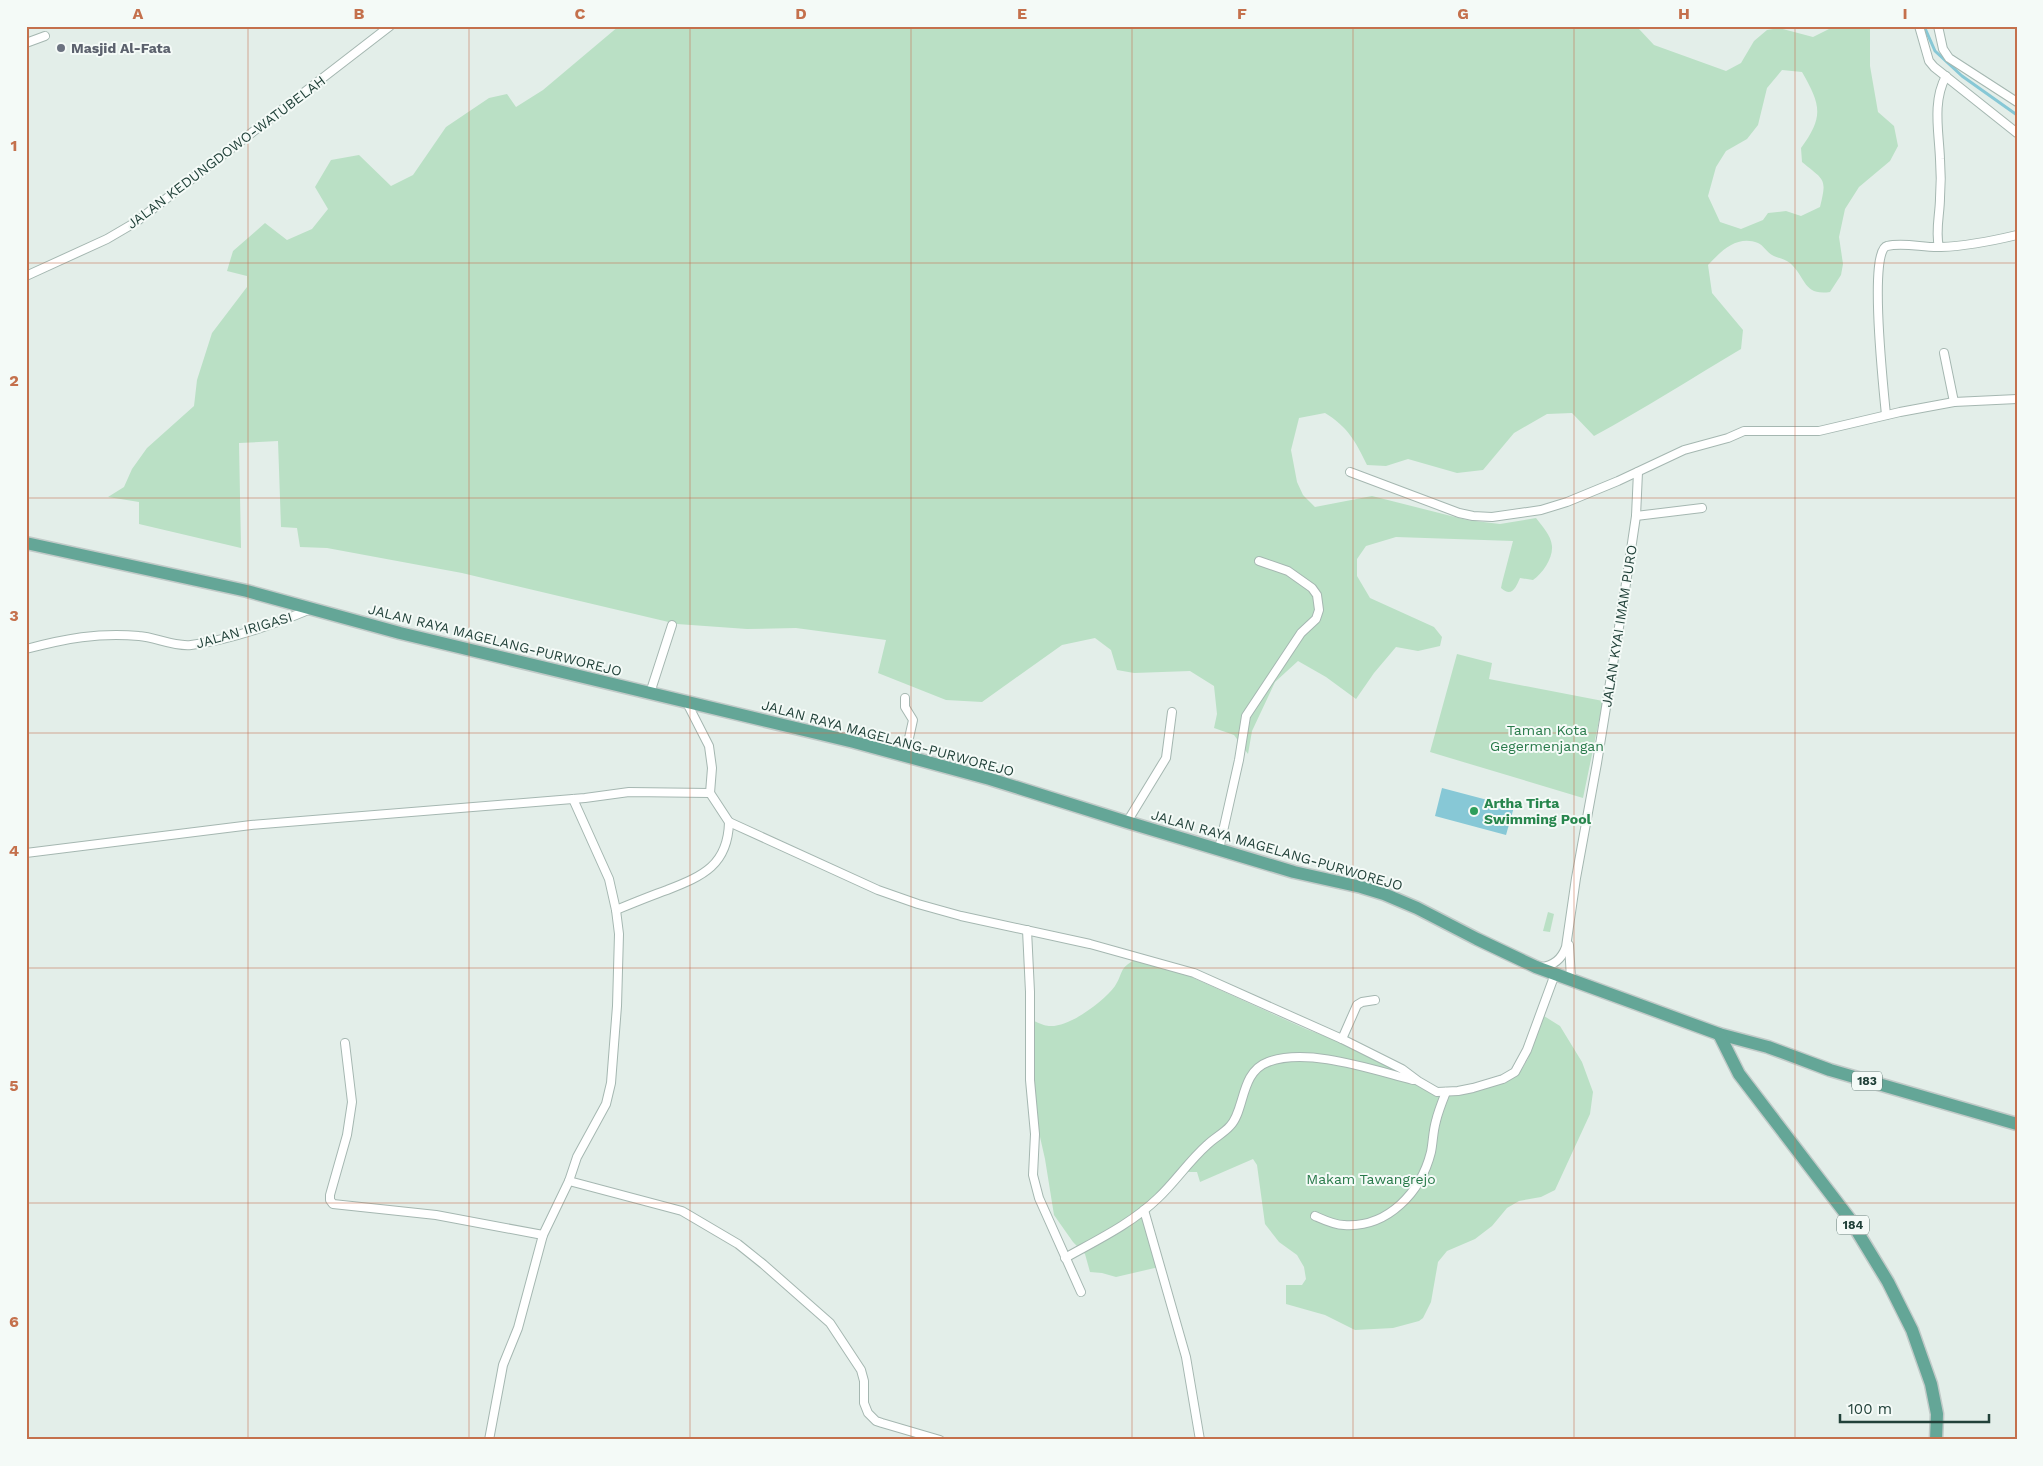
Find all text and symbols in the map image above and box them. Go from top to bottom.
text: A [133,4,144,23]
text: B [354,4,365,23]
text: C [575,4,586,23]
text: D [795,4,807,23]
text: E [1017,4,1027,23]
text: F [1237,4,1247,23]
text: G [1457,4,1469,23]
text: H [1678,4,1690,23]
text: I [1902,4,1908,23]
place label: Masjid Al-Fata [71,40,172,56]
marker: Masjid Al-Fata [55,42,67,54]
street label: JALAN KEDUNGDOWO-WATUBELAH [124,72,328,232]
text: 1 [11,136,17,155]
text: 2 [9,371,19,390]
street label: JALAN KYAI IMAM PURO [1598,544,1640,708]
street label: JALAN RAYA MAGELANG-PURWOREJO [367,601,623,679]
text: 3 [9,606,19,625]
street label: JALAN IRIGASI [194,609,294,651]
street label: JALAN RAYA MAGELANG-PURWOREJO [760,697,1016,779]
park label: Taman Kota Gegermenjangan [1490,722,1604,754]
place label: Artha Tirta Swimming Pool [1484,795,1592,827]
marker: Artha Tirta Swimming Pool [1468,805,1480,817]
street label: JALAN RAYA MAGELANG-PURWOREJO [1149,806,1405,894]
text: 4 [9,841,19,860]
road number: 183 [1852,1072,1882,1090]
text: 5 [9,1076,19,1095]
park label: Makam Tawangrejo [1306,1171,1436,1187]
road number: 184 [1837,1216,1869,1234]
text: 6 [9,1312,19,1331]
scale bar [1840,1391,1989,1423]
text: 100 m [1848,1400,1892,1418]

